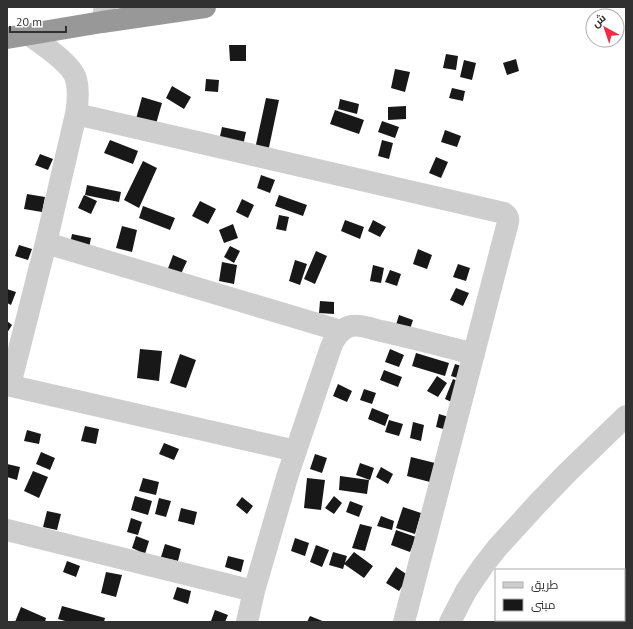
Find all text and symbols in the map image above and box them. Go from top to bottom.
scale bar [10,8,66,34]
north arrow [585,8,625,48]
text: ش [589,10,608,30]
text: 20 m [16,14,42,29]
legend [495,569,625,621]
text: طريق [531,577,559,592]
text: مبنى [531,597,556,612]

